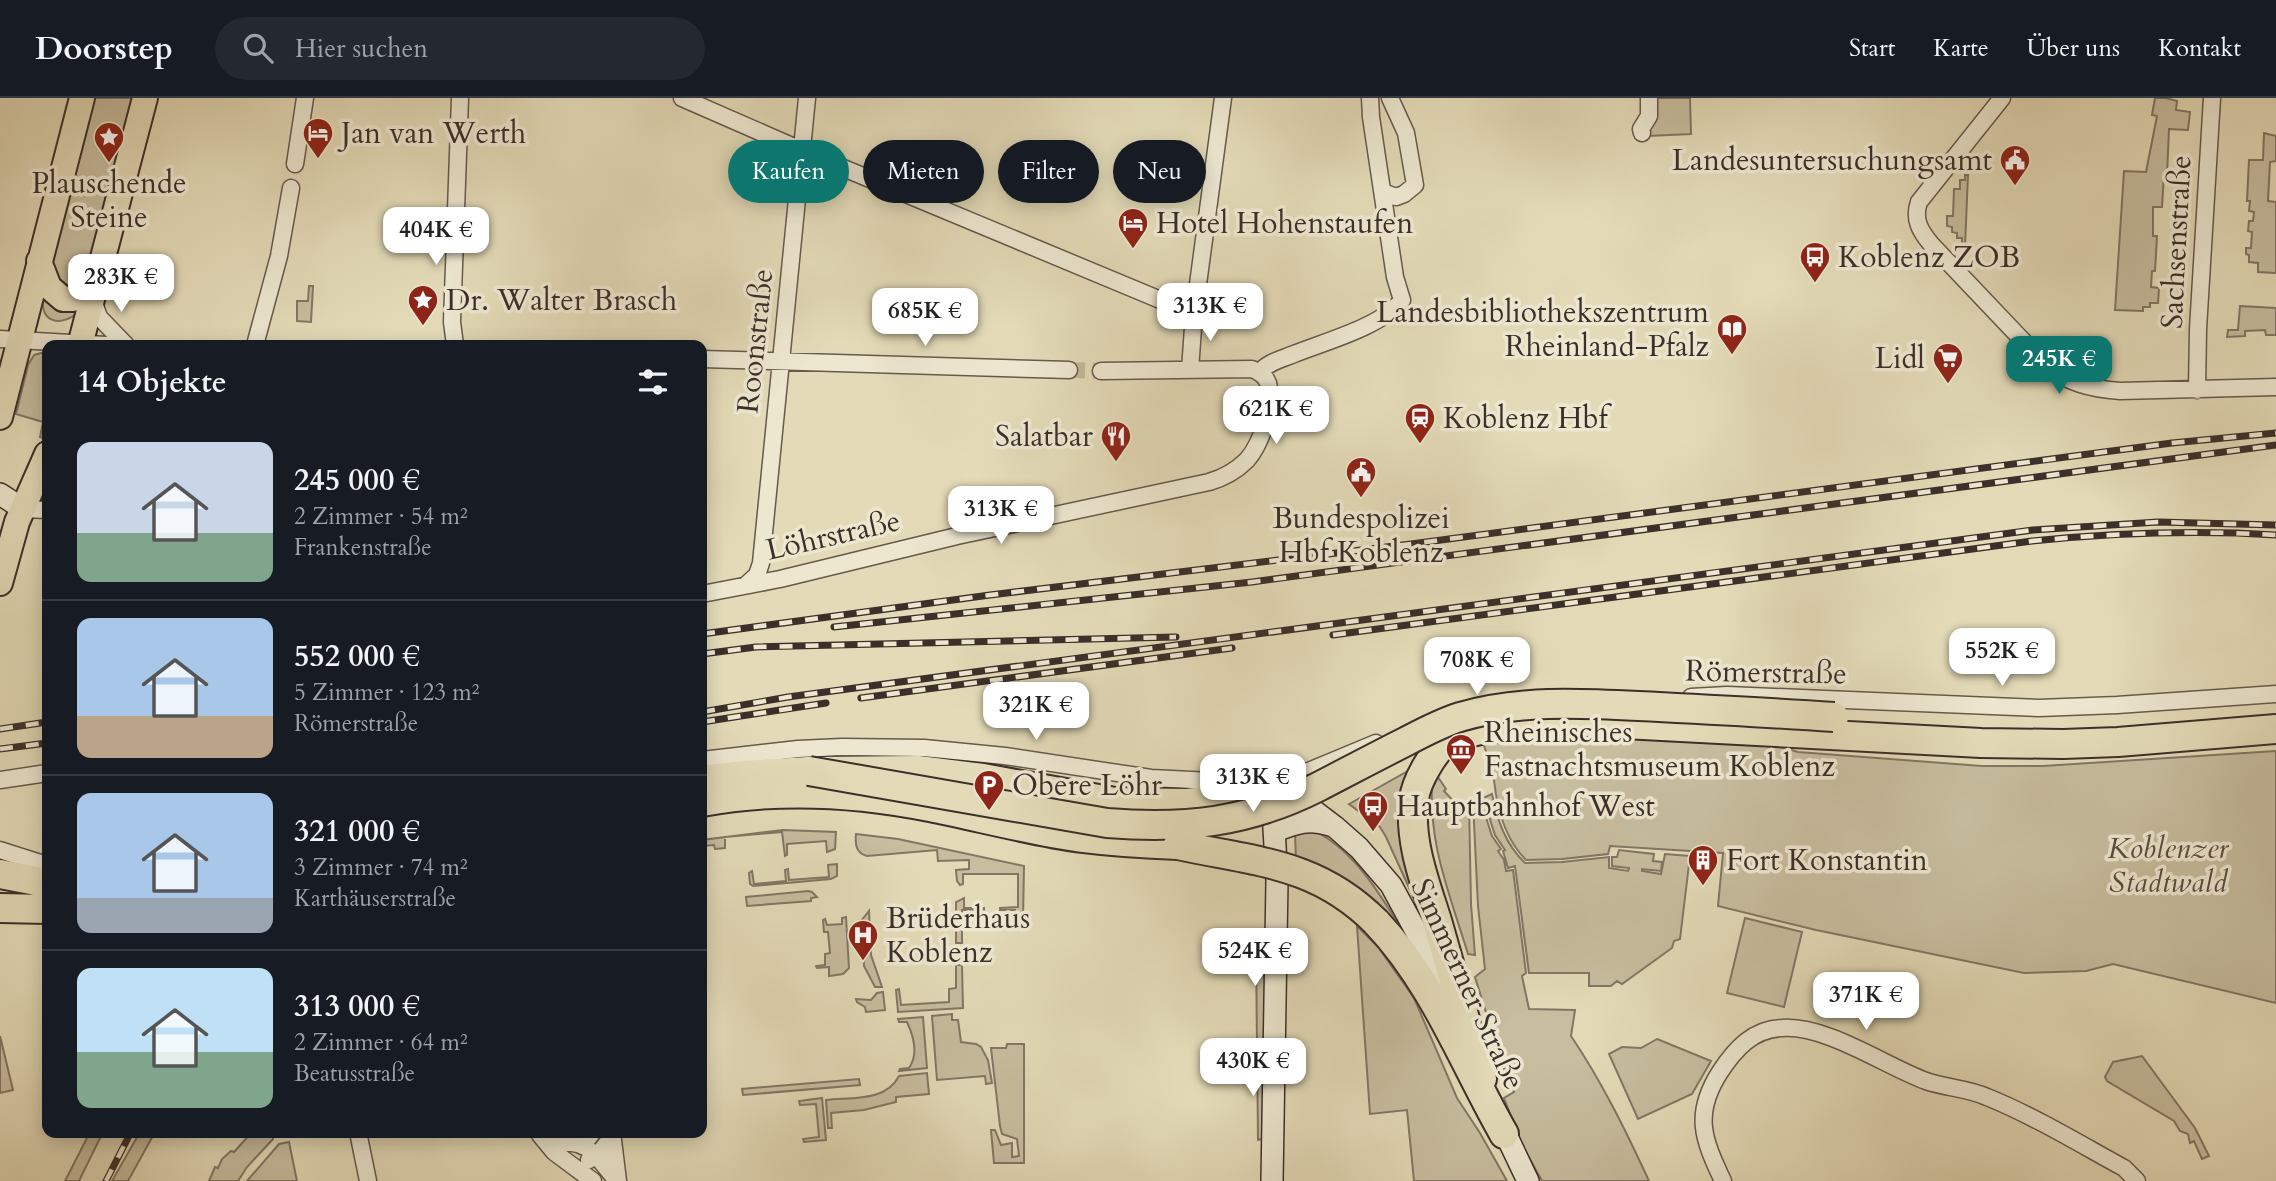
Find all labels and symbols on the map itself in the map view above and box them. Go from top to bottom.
place label: Jan van Werth [337,113,527,154]
hotel icon: Jan van Werth [301,116,335,160]
place icon: Plauschende Steine [92,120,126,164]
place label: Landesuntersuchungsamt [1672,140,1993,181]
public building icon: Landesuntersuchungsamt [1998,143,2032,187]
street label: Sachsenstraße [2151,154,2202,330]
place label: Plauschende Steine [31,163,187,238]
place label: Hotel Hohenstaufen [1156,203,1413,244]
hotel icon: Hotel Hohenstaufen [1116,206,1150,250]
pin: 404K € [379,208,493,267]
place label: Koblenz ZOB [1838,237,2020,278]
bus stop icon: Koblenz ZOB [1798,240,1832,284]
pin: 283K € [64,254,178,314]
street label: Roonstraße [728,267,783,415]
place label: Dr. Walter Brasch [446,280,678,321]
place icon: Dr. Walter Brasch [406,283,440,327]
pin: 313K € [1153,284,1267,343]
pin: 685K € [868,288,982,348]
place label: Landesbibliothekszentrum Rheinland-Pfalz [1376,292,1710,367]
library icon: Landesbibliothekszentrum Rheinland-Pfalz [1715,312,1749,356]
pin: 245K € [2002,336,2116,396]
place label: Lidl [1875,338,1925,379]
supermarket icon: Lidl [1931,341,1965,385]
pin: 621K € [1219,386,1333,446]
place label: Koblenz Hbf [1443,398,1613,439]
station icon: Koblenz Hbf [1403,401,1437,445]
place label: Salatbar [995,416,1093,457]
restaurant icon: Salatbar [1099,419,1133,463]
public building icon: Bundespolizei Hbf Koblenz [1344,455,1378,499]
pin: 313K € [944,486,1058,546]
place label: Bundespolizei Hbf Koblenz [1272,498,1450,573]
street label: Löhrstraße [762,500,904,571]
pin: 552K € [1945,628,2059,688]
pin: 708K € [1420,638,1534,697]
street label: Römerstraße [1685,651,1847,694]
pin: 321K € [979,682,1093,742]
place label: Rheinisches Fastnachtsmuseum Koblenz [1484,712,1836,787]
museum icon: Rheinisches Fastnachtsmuseum Koblenz [1444,732,1478,776]
pin: 313K € [1196,754,1310,814]
place label: Obere Löhr [1012,765,1162,806]
parking icon: Obere Löhr [972,768,1006,812]
place label: Hauptbahnhof West [1396,786,1655,827]
bus stop icon: Hauptbahnhof West [1356,789,1390,833]
park label: Koblenzer Stadtwald [2108,828,2230,903]
place label: Fort Konstantin [1726,840,1928,881]
building icon: Fort Konstantin [1686,843,1720,887]
street label: Simmerner Straße [1401,872,1534,1096]
place label: Brüderhaus Koblenz [886,898,1030,973]
hospital icon: Brüderhaus Koblenz [846,918,880,962]
pin: 524K € [1198,928,1312,988]
pin: 371K € [1809,972,1923,1032]
pin: 430K € [1196,1038,1310,1098]

